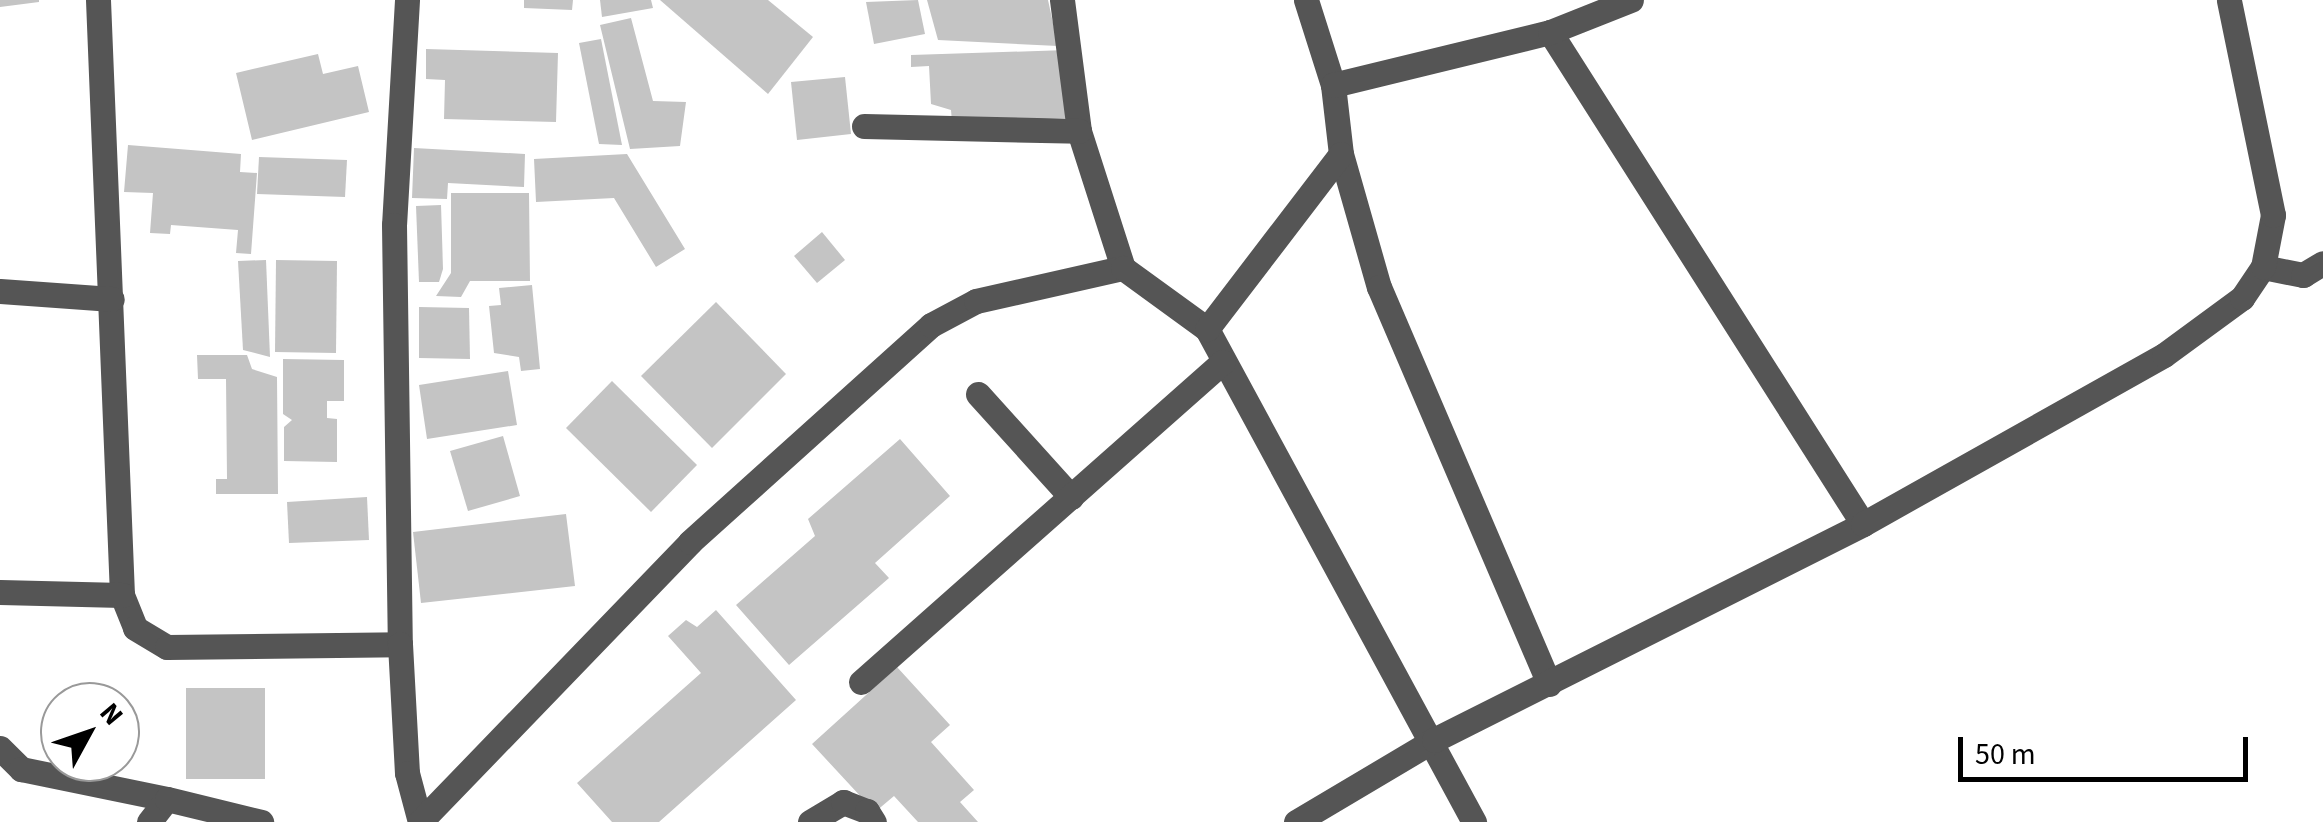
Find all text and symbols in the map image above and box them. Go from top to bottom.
north arrow [40,682,140,782]
text: N [90,694,133,734]
scale bar [1963,717,2253,779]
text: 50 m [1975,733,2036,776]

